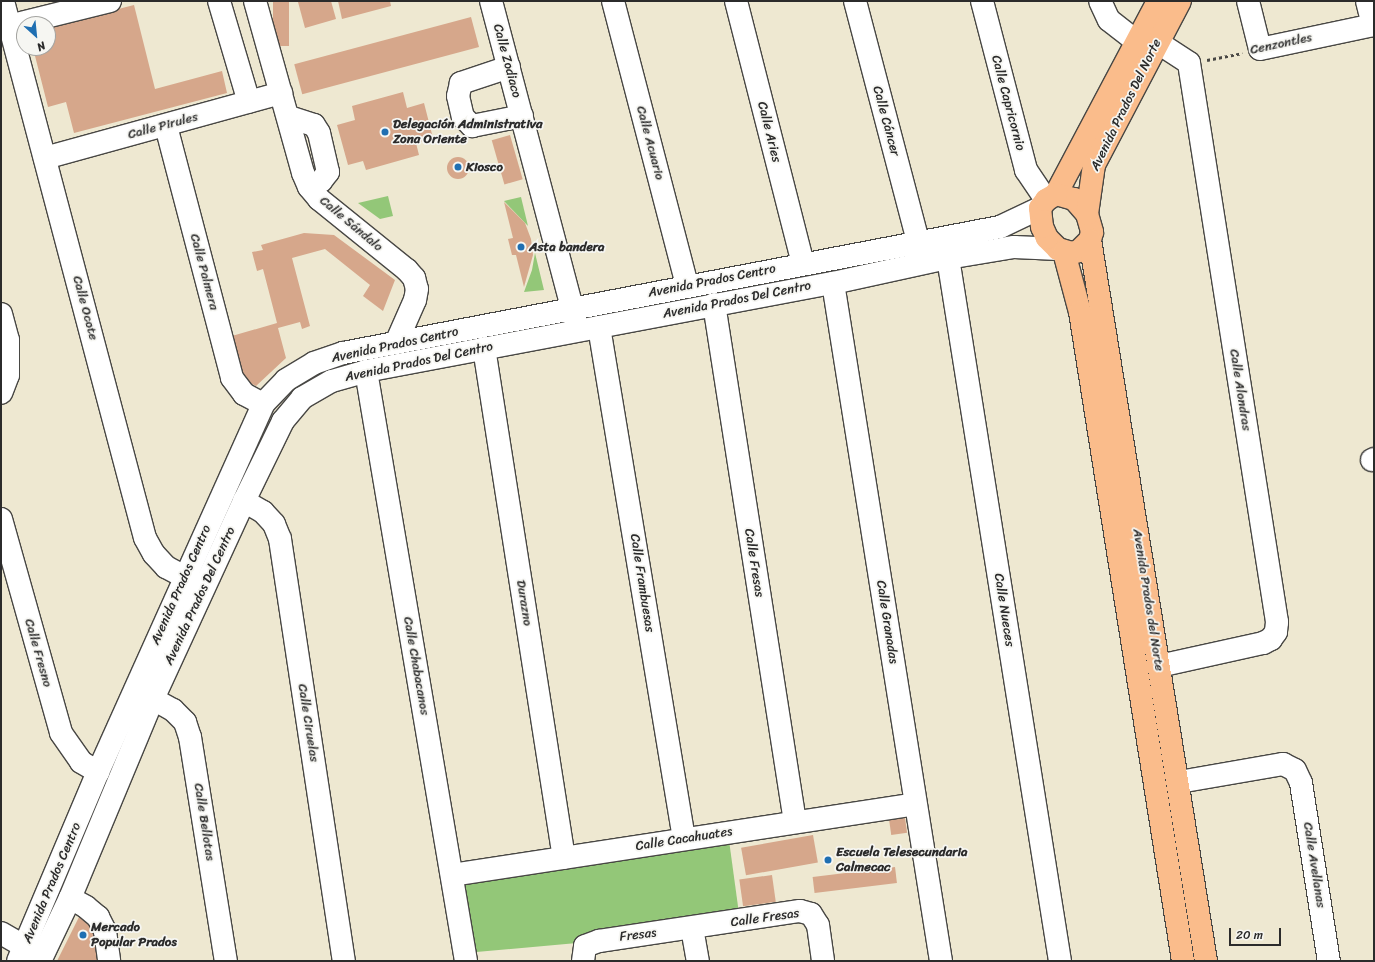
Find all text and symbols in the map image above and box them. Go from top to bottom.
north arrow [16,16,56,56]
street label: Calle Zodiaco [490,22,524,100]
street label: Cenzontles [1249,30,1313,58]
text: N [34,36,49,56]
street label: Avenida Prados Del Norte [1087,36,1165,174]
street label: Calle Capricornio [988,54,1028,152]
street label: Calle Cáncer [869,84,903,158]
street label: Calle Aries [754,100,784,164]
street label: Calle Acuario [633,104,667,182]
street label: Calle Pirules [127,109,199,143]
place label: Delegación Administrativa Zona Oriente [393,117,543,148]
marker: Delegación Administrativa Zona Oriente [380,127,390,137]
place label: Kiosco [466,159,503,175]
marker: Kiosco [453,162,463,172]
street label: Calle Sándalo [316,193,386,255]
street label: Calle Palmera [186,232,222,312]
place label: Asta bandera [529,239,605,255]
marker: Asta bandera [516,242,526,252]
street label: Avenida Prados Centro [647,261,777,301]
street label: Calle Ocote [69,274,101,342]
street label: Avenida Prados Del Centro [661,278,813,322]
street label: Avenida Prados Centro [330,324,460,366]
street label: Avenida Prados Del Centro [343,339,495,385]
street label: Calle Alondras [1226,348,1254,432]
street label: Avenida Prados Centro [147,522,215,648]
street label: Avenida Prados Del Centro [161,524,239,668]
street label: Avenida Prados del Norte [1129,527,1167,673]
street label: Calle Fresas [741,528,767,598]
street label: Calle Frambuesas [626,533,658,633]
street label: Calle Nueces [991,572,1017,648]
street label: Durazno [513,579,535,627]
street label: Calle Granadas [873,579,901,665]
street label: Calle Chabacanos [400,616,432,716]
street label: Calle Fresno [21,617,55,689]
street label: Calle Ciruelas [294,683,322,763]
street label: Calle Bellotas [190,782,218,862]
street label: Avenida Prados Centro [19,820,85,946]
street label: Calle Avellanas [1300,821,1328,909]
street label: Calle Cacahuates [634,824,734,854]
place label: Escuela Telesecundaria Calmecac [836,845,968,876]
marker: Escuela Telesecundaria Calmecac [823,855,833,865]
street label: Calle Fresas [730,905,800,931]
place label: Mercado Popular Prados [91,920,177,951]
scale bar [1231,920,1283,946]
text: 20 m [1236,924,1263,946]
street label: Fresas [619,925,657,945]
marker: Mercado Popular Prados [78,930,88,940]

